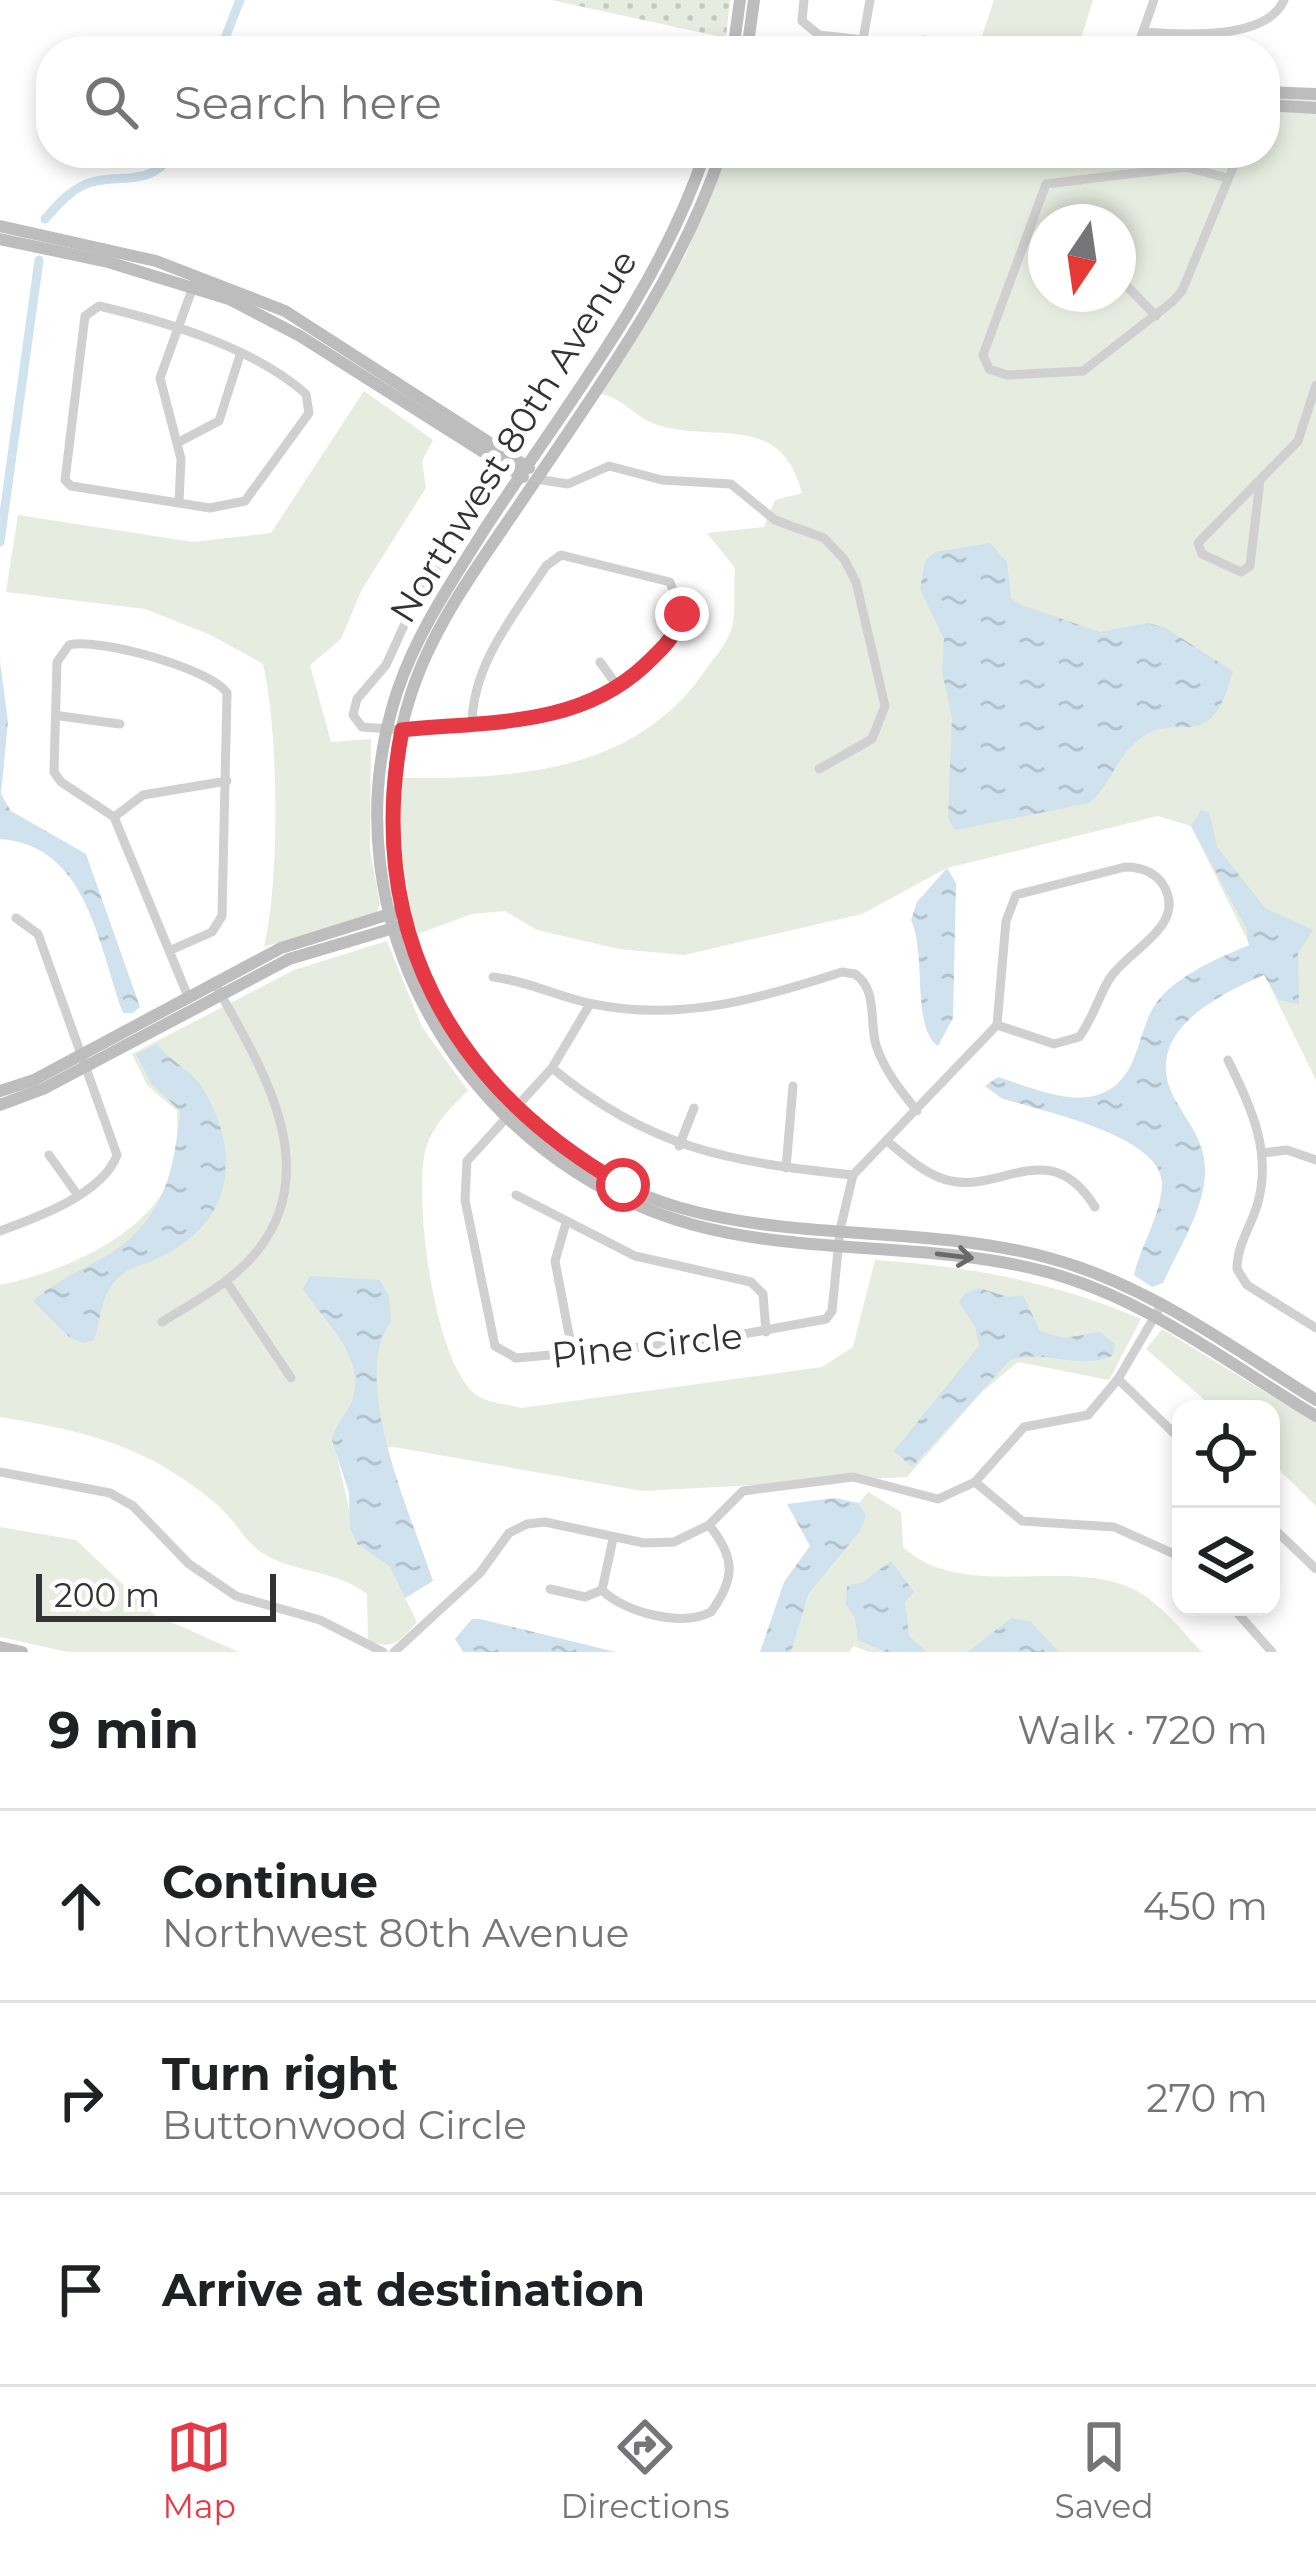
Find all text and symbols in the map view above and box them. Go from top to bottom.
search box [36,36,1280,168]
icon: search [78,69,144,135]
text: Search here [174,75,442,130]
north arrow [1028,204,1136,312]
street label: Northwest 80th Avenue [380,241,646,631]
route end [655,587,709,641]
route start [596,1158,650,1212]
one-way arrow [935,1245,974,1268]
street label: Pine Circle [549,1313,745,1377]
map controls [1172,1400,1280,1616]
button: locate [1172,1400,1280,1508]
button: layers [1172,1508,1280,1616]
scale bar [36,1568,276,1621]
text: 200 m [54,1575,160,1615]
text: 9 min [48,1699,199,1761]
text: Walk · 720 m [1017,1706,1268,1754]
text: Continue [162,1854,378,1909]
icon: ahead [48,1873,114,1939]
text: 450 m [1143,1882,1268,1930]
text: Northwest 80th Avenue [162,1909,629,1957]
text: Turn right [162,2046,398,2101]
icon: right [48,2065,114,2131]
text: 270 m [1146,2074,1268,2122]
text: Buttonwood Circle [162,2101,527,2149]
icon: arrive [48,2257,114,2323]
text: Arrive at destination [162,2262,645,2317]
tab: Map [162,2414,236,2526]
tab: Directions [561,2414,730,2526]
tab: Saved [1054,2414,1154,2526]

